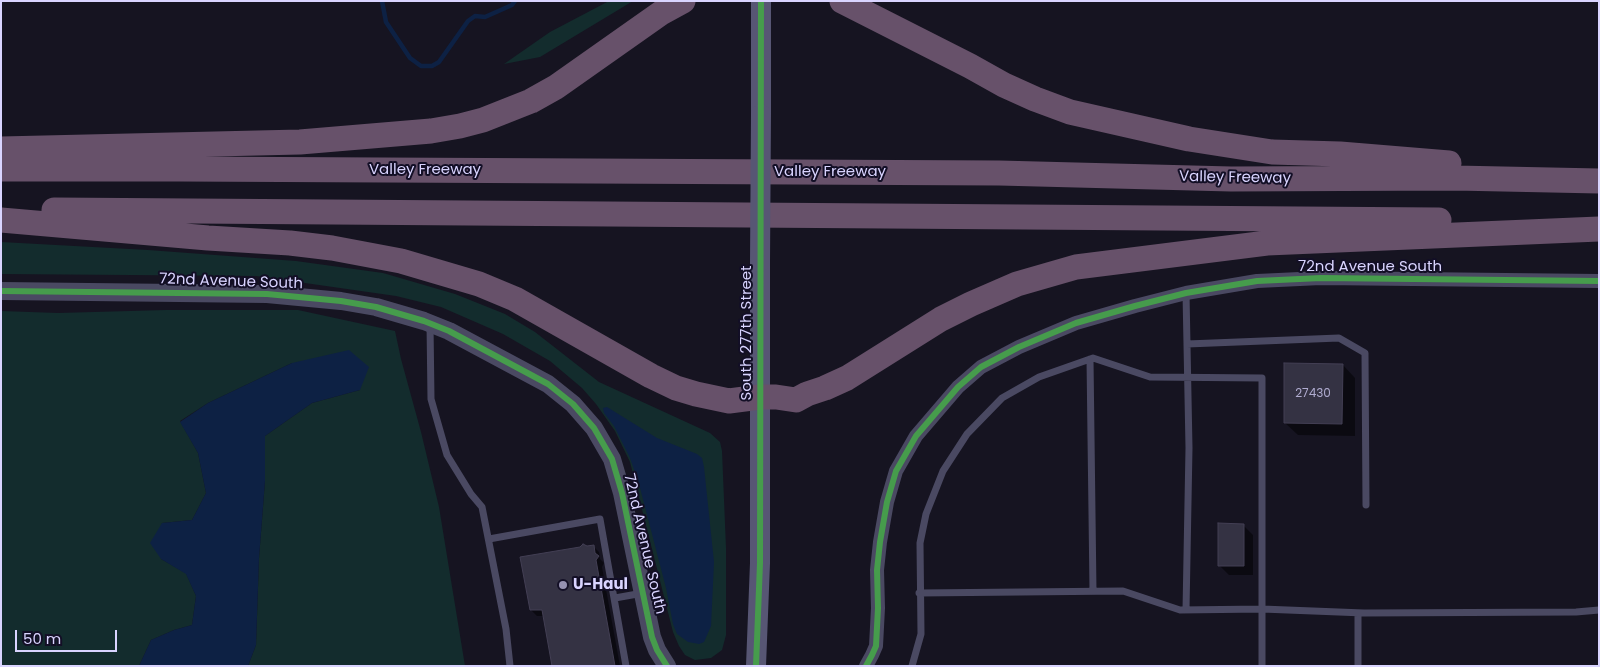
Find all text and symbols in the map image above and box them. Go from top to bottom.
street label: Valley Freeway [369,161,481,179]
street label: Valley Freeway [774,163,886,181]
street label: Valley Freeway [1179,168,1291,188]
street label: 72nd Avenue South [1298,258,1442,276]
street label: South 277th Street [738,265,756,401]
street label: 72nd Avenue South [159,270,303,294]
house number: 27430 [1295,387,1331,401]
street label: 72nd Avenue South [619,472,669,616]
place label: U-Haul [573,576,628,594]
marker: U-Haul [557,579,569,591]
scale bar [18,620,120,652]
text: 50 m [23,628,61,649]

